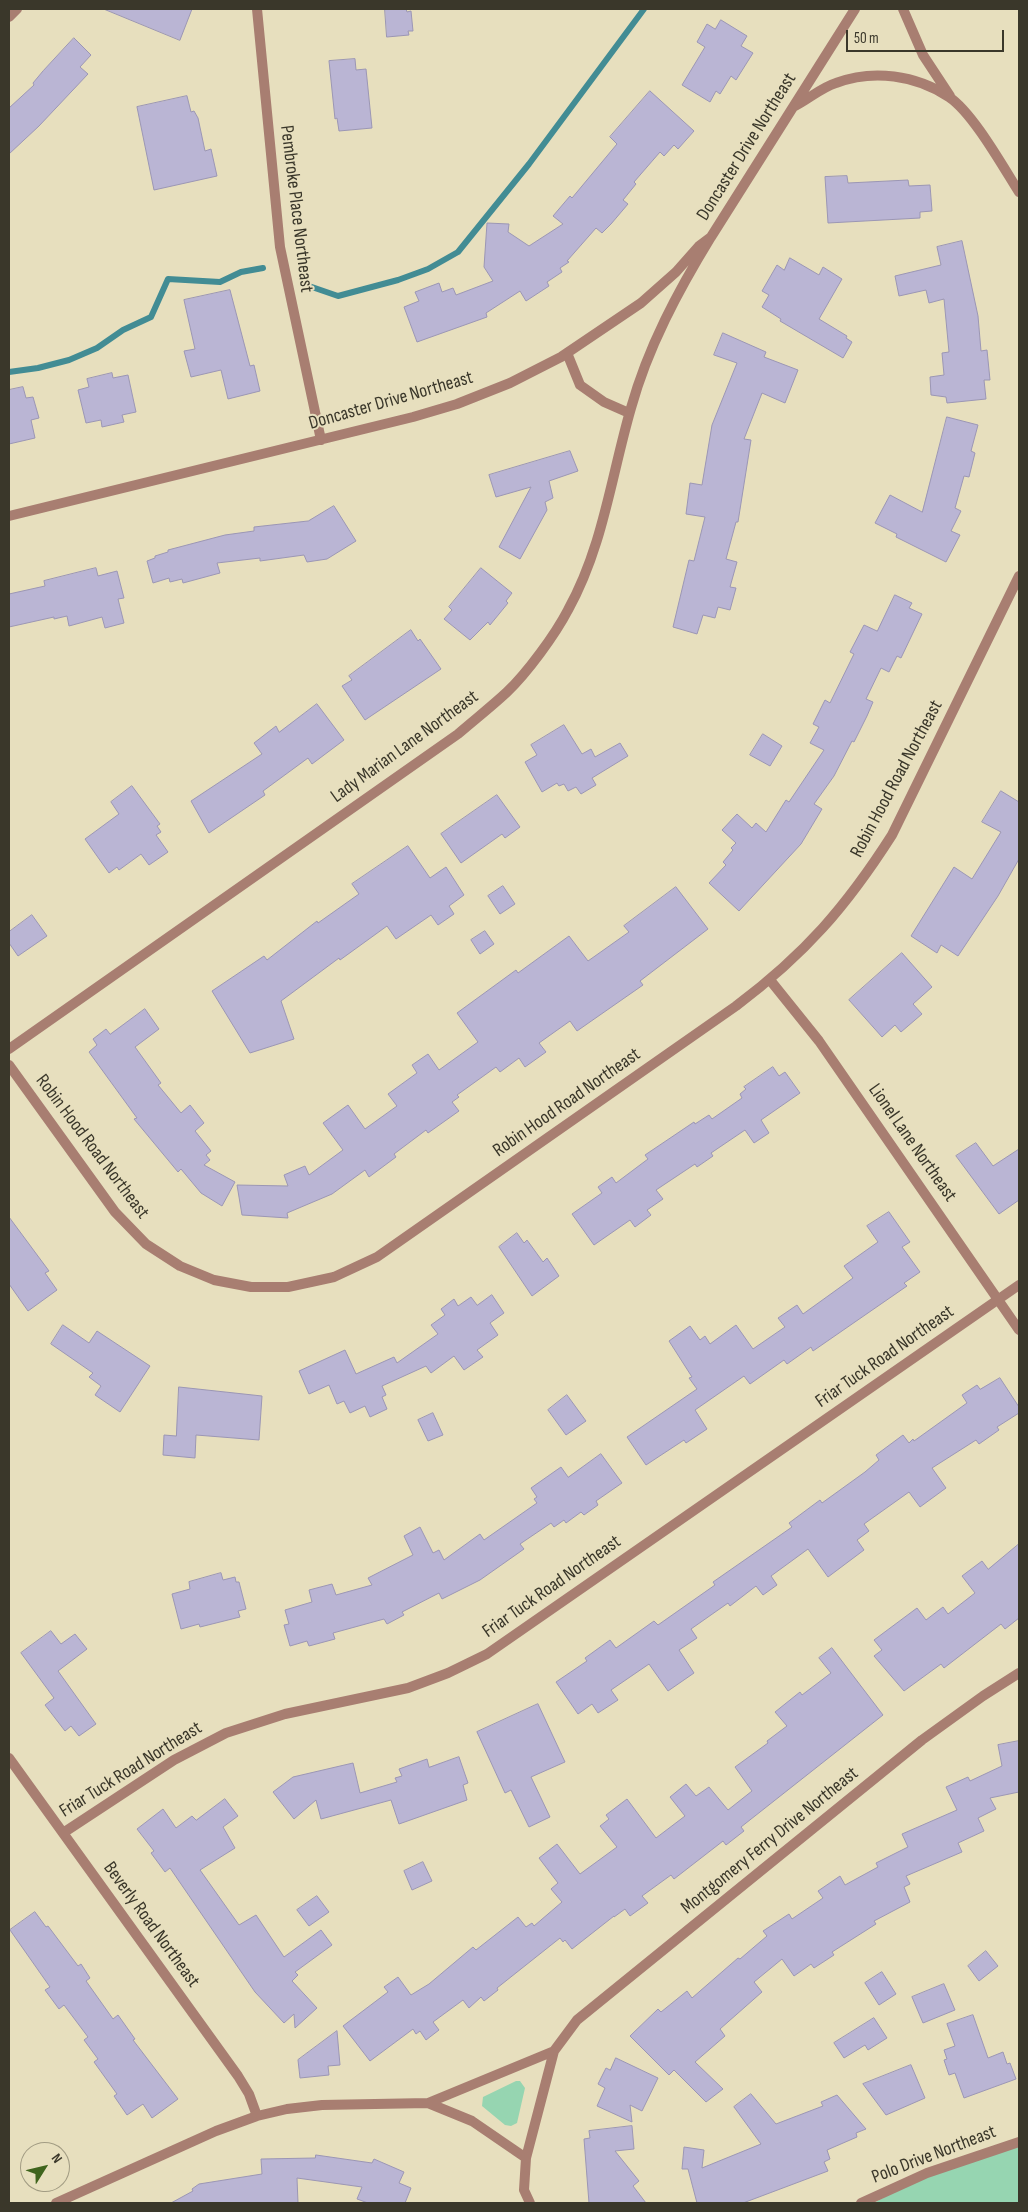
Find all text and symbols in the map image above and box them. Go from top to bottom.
scale bar [848,20,1006,52]
text: 50 m [854,29,879,48]
street label: Doncaster Drive Northeast [692,69,802,225]
street label: Pembroke Place Northeast [274,124,318,294]
street label: Doncaster Drive Northeast [306,367,476,435]
street label: Lady Marian Lane Northeast [327,686,483,808]
street label: Robin Hood Road Northeast [846,696,948,862]
street label: Robin Hood Road Northeast [489,1044,645,1162]
street label: Robin Hood Road Northeast [30,1070,154,1224]
street label: Lionel Lane Northeast [863,1080,961,1206]
street label: Friar Tuck Road Northeast [811,1301,959,1413]
street label: Friar Tuck Road Northeast [478,1531,626,1643]
street label: Friar Tuck Road Northeast [56,1717,206,1823]
street label: Montgomery Ferry Drive Northeast [677,1762,863,1920]
street label: Beverly Road Northeast [98,1858,204,1992]
street label: Polo Drive Northeast [869,2121,999,2189]
north arrow [20,2142,70,2192]
text: N [48,2150,66,2166]

